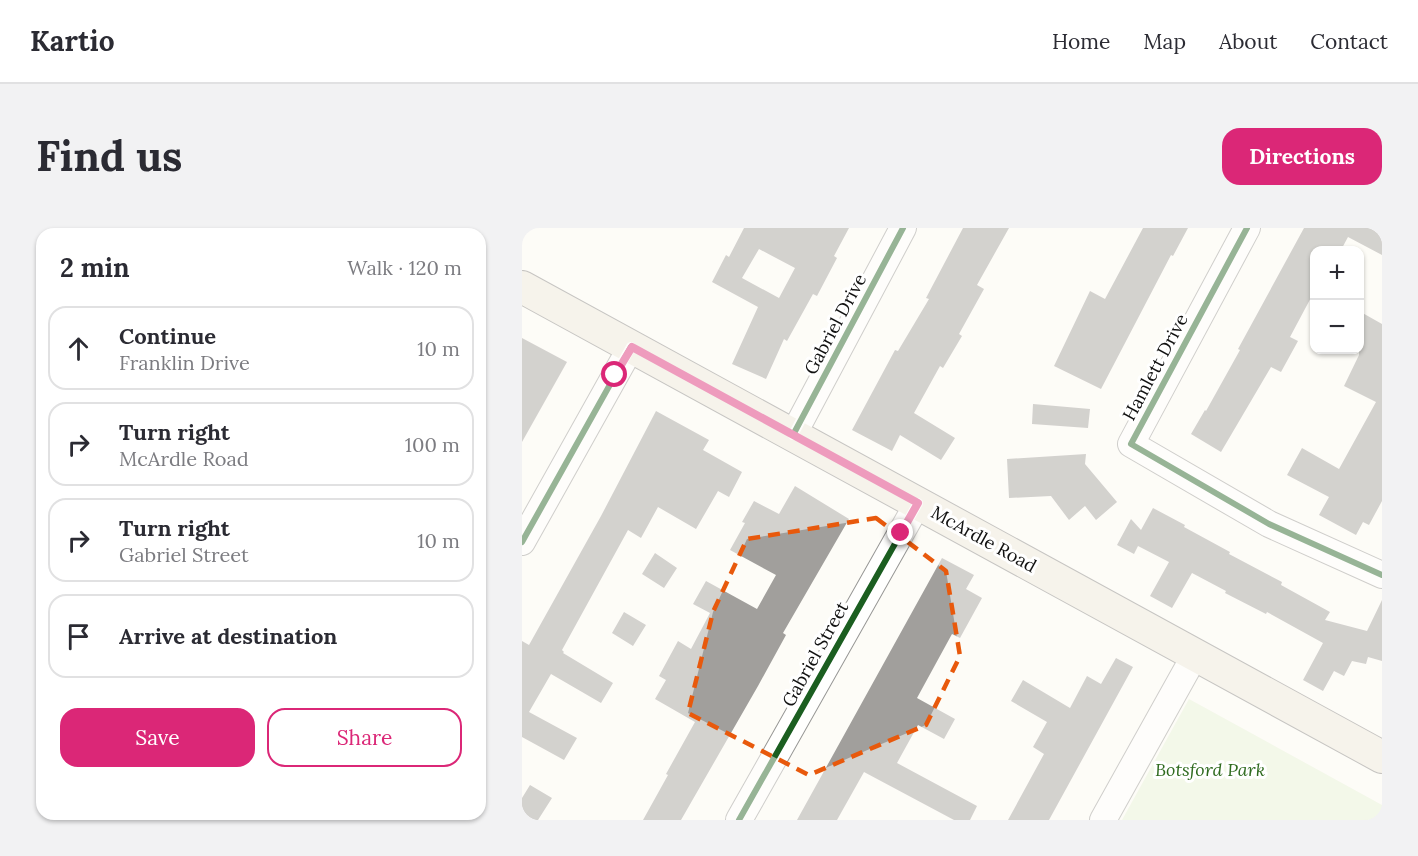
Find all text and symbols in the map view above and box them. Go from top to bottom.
text: Kartio [30,23,114,59]
text: Home [1052,28,1110,55]
text: Map [1143,28,1186,55]
text: About [1219,28,1277,55]
text: Contact [1310,28,1388,55]
button: Directions [1222,128,1382,185]
text: Find us [36,129,182,183]
map controls [1310,246,1364,354]
button: + [1310,246,1364,300]
text: 2 min [60,251,130,284]
text: Walk · 120 m [347,255,462,280]
street label: Gabriel Drive [799,270,871,378]
button: − [1310,300,1364,354]
street label: Hamlett Drive [1117,309,1193,424]
text: Continue [119,322,216,350]
icon: ahead [62,332,95,365]
text: 10 m [417,336,460,361]
text: Franklin Drive [119,350,250,375]
route start [601,361,627,387]
text: Turn right [119,418,230,446]
icon: right [62,428,95,461]
text: 100 m [405,432,460,457]
text: McArdle Road [119,446,249,471]
street label: McArdle Road [927,501,1041,577]
text: Turn right [119,514,230,542]
route end [887,519,913,545]
icon: right [62,524,95,557]
text: 10 m [417,528,460,553]
text: Gabriel Street [119,542,249,567]
street label: Gabriel Street [777,597,853,711]
icon: arrive [62,620,95,653]
text: Arrive at destination [119,622,337,650]
button: Save [60,708,255,767]
button: Share [267,708,462,767]
park label: Botsford Park [1155,758,1265,781]

